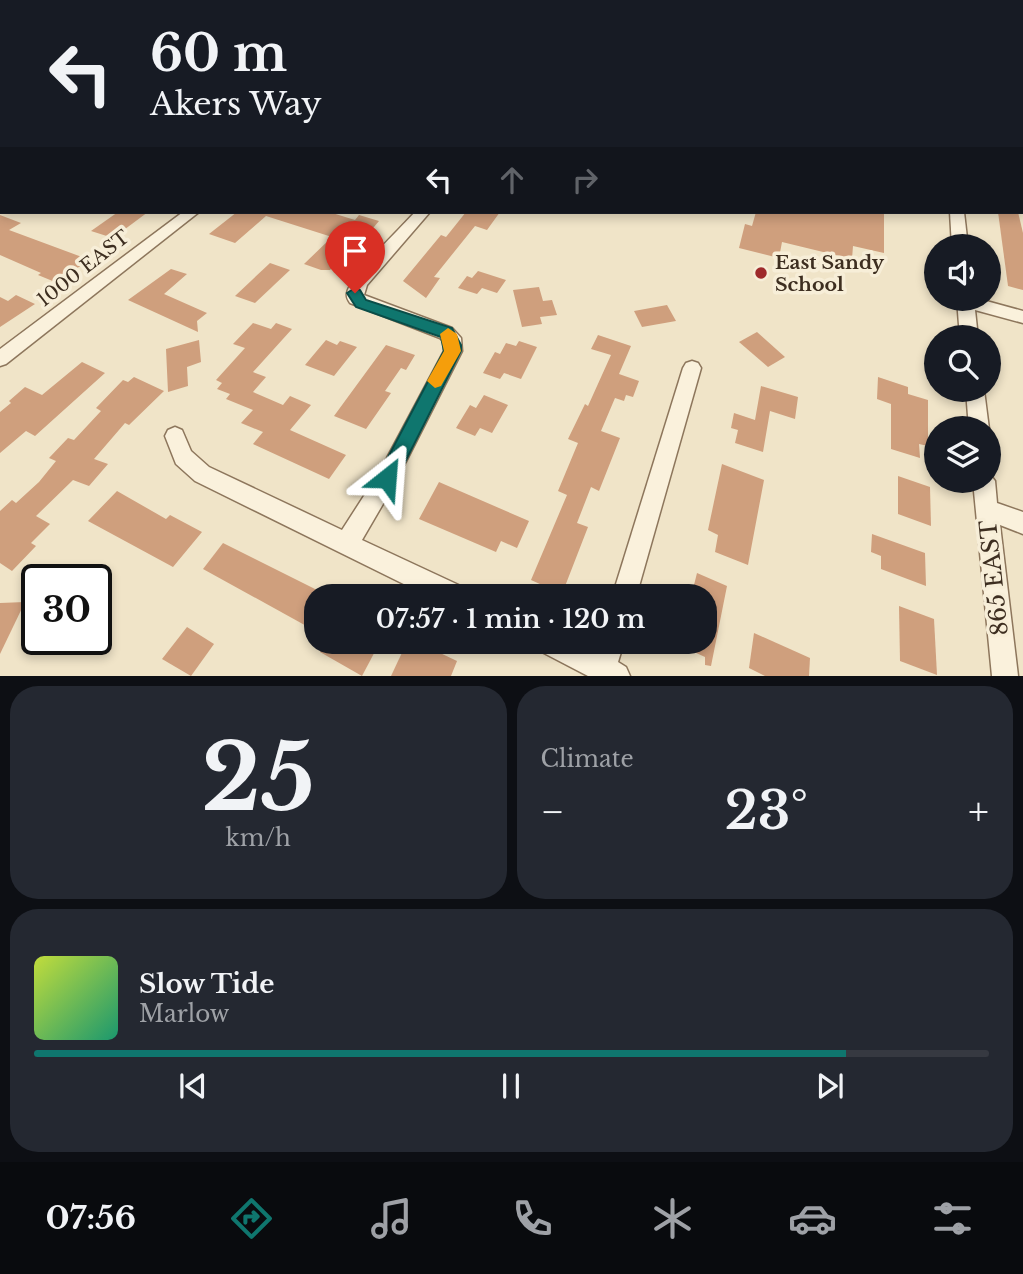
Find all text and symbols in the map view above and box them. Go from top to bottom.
text: 60 m [150,23,287,84]
icon: left [35,28,126,119]
text: Akers Way [150,84,322,124]
icon: left [420,161,458,199]
icon: ahead [493,161,531,199]
icon: right [566,161,604,199]
pin [325,221,385,293]
street label: 1000 EAST [33,225,134,311]
icon: arrive [336,232,374,270]
map controls [924,234,1001,493]
button: sound [924,234,1001,311]
place label: East Sandy School [775,251,885,296]
marker: East Sandy School [753,265,769,281]
button: search [924,325,1001,402]
button: layers [924,416,1001,493]
position arrow [350,441,424,515]
street label: 865 EAST [974,518,1014,637]
speed limit sign: 30 [21,564,112,655]
text: 07:57 · 1 min · 120 m [376,603,645,635]
text: 25 [202,722,315,835]
text: Climate [541,745,634,773]
text: 23° [725,779,808,843]
text: − [541,788,565,835]
text: + [968,788,989,835]
text: km/h [226,824,291,852]
text: Slow Tide [139,968,275,1000]
text: Marlow [139,1000,229,1028]
icon: previous [174,1067,212,1105]
icon: pause [492,1067,530,1105]
icon: next [811,1067,849,1105]
icon: directions [227,1194,276,1243]
icon: music [367,1194,416,1243]
icon: phone [508,1194,557,1243]
icon: climate [648,1194,697,1243]
icon: car [788,1194,837,1243]
icon: filters [928,1194,977,1243]
text: 07:56 [46,1198,136,1238]

